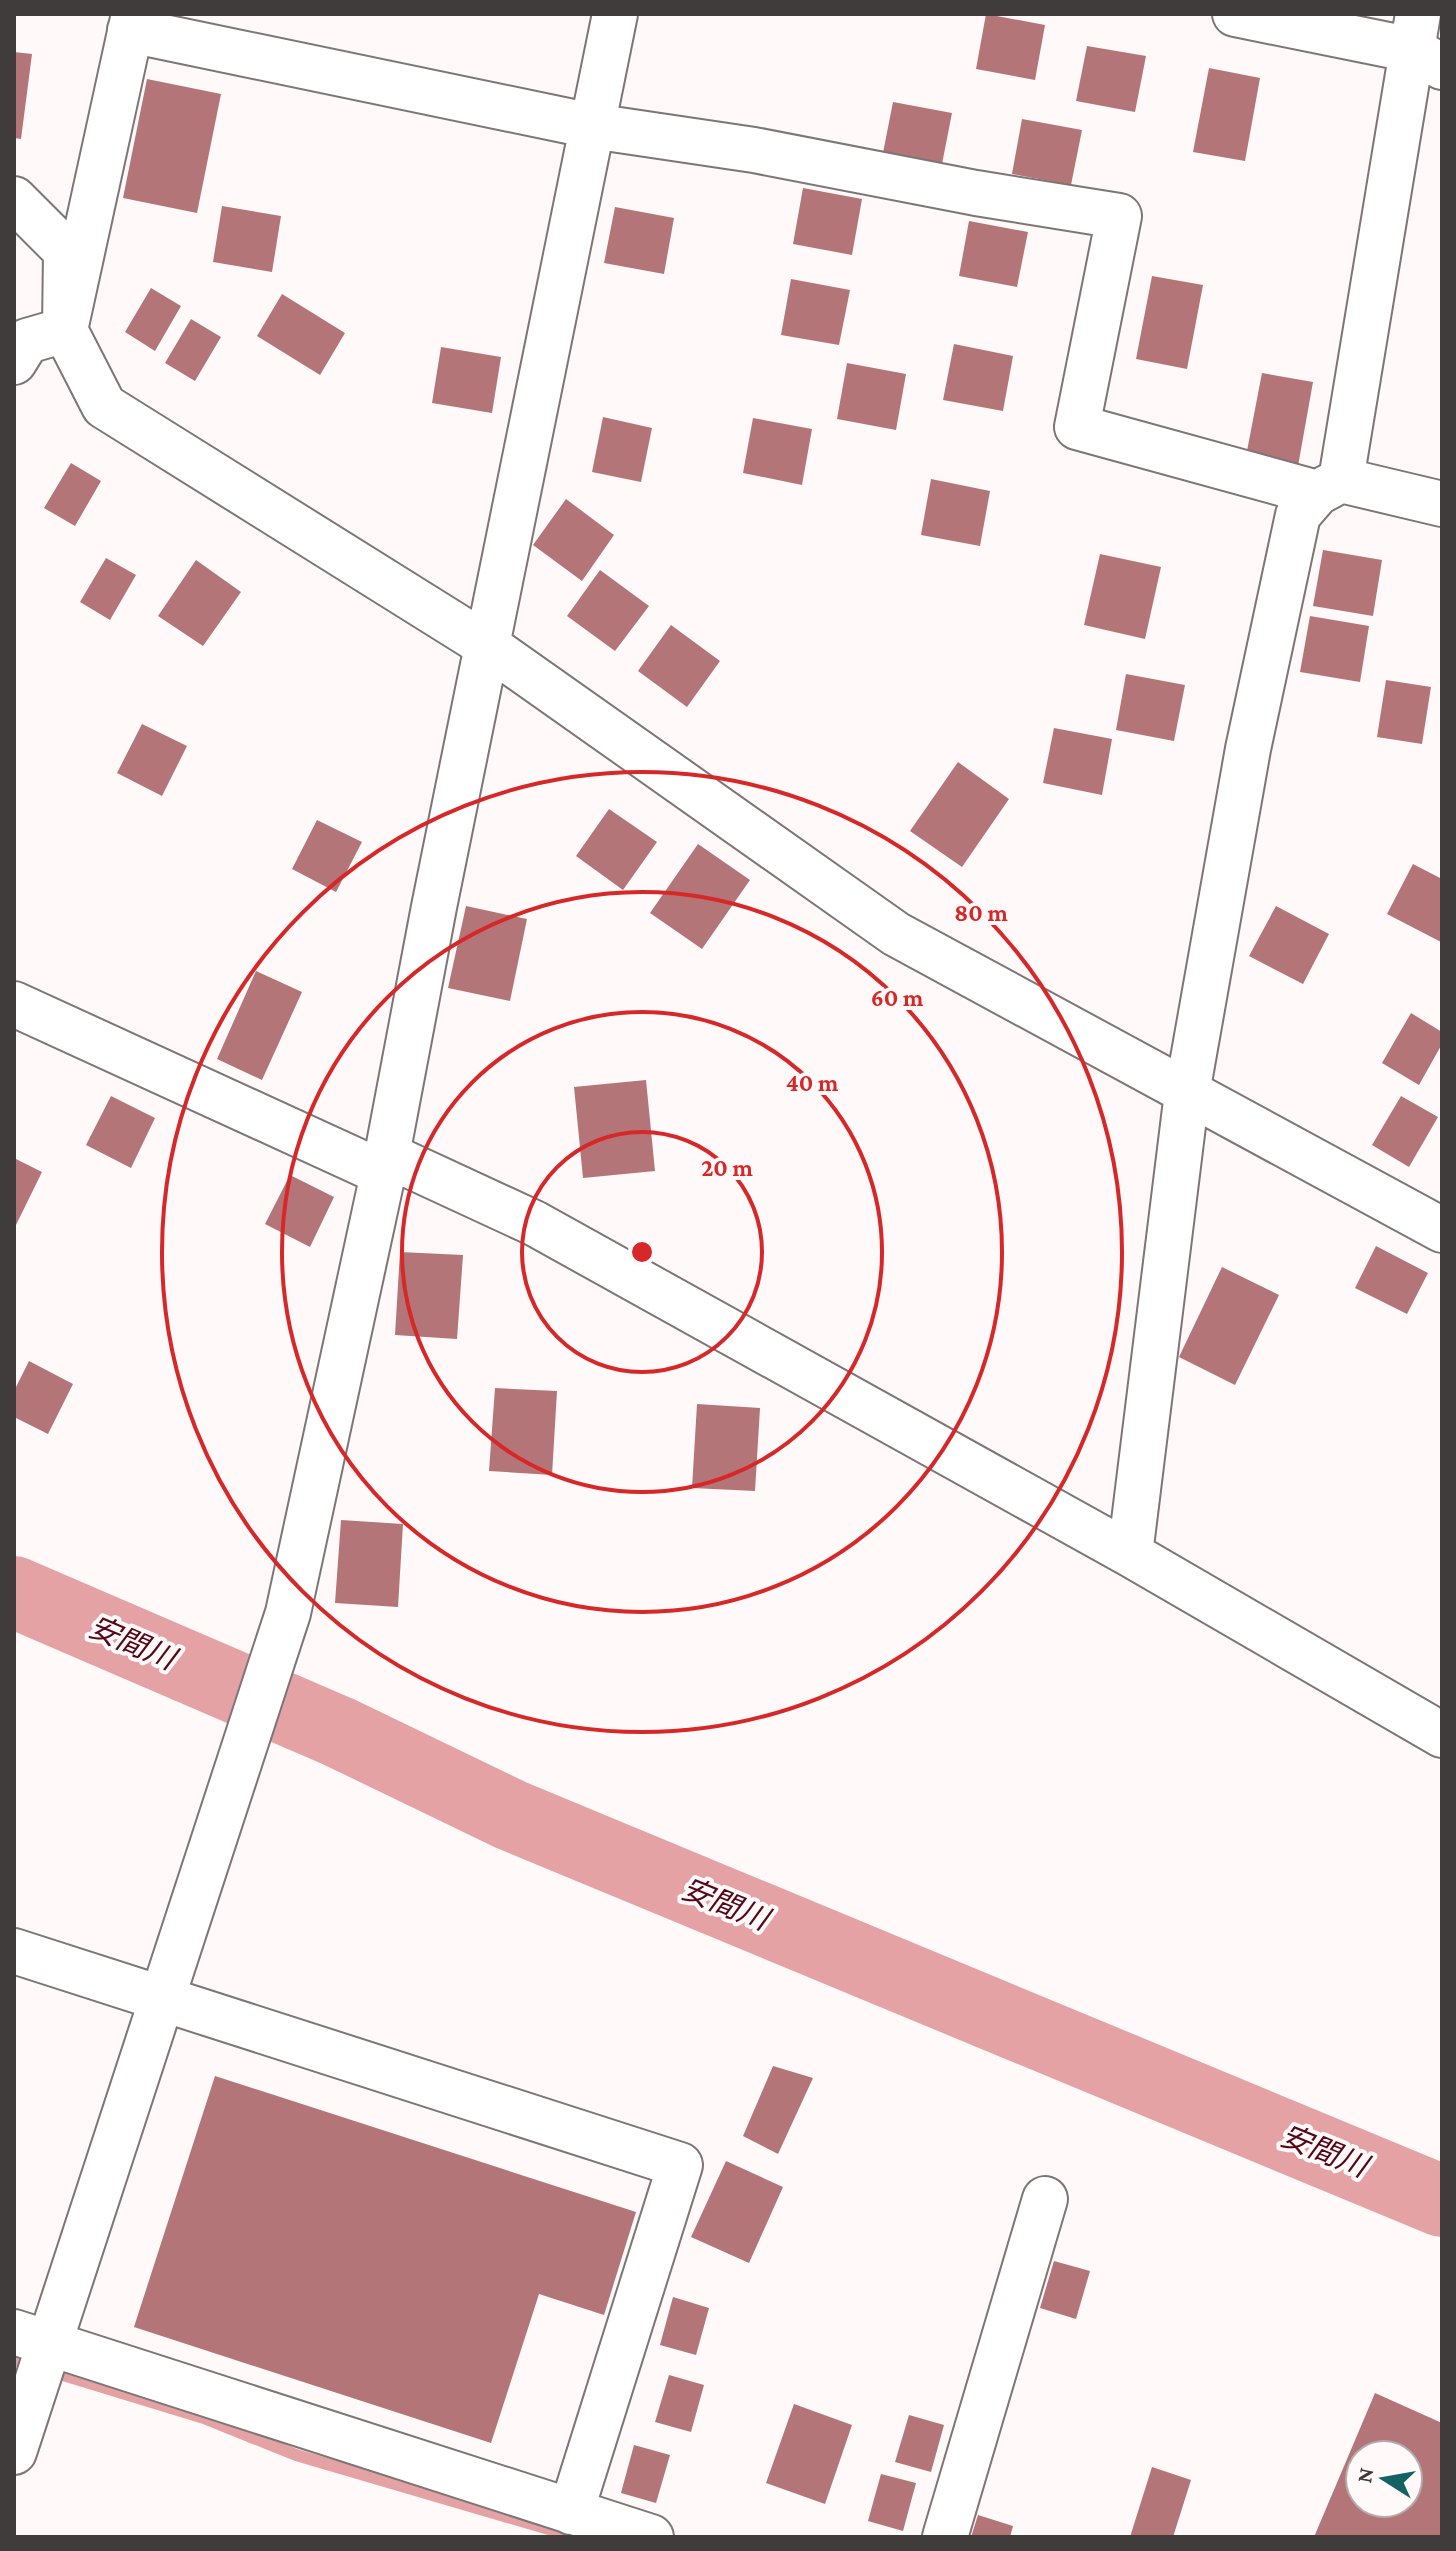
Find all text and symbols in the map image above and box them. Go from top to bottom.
text: 80 m [954,899,1008,926]
text: 60 m [871,984,924,1011]
text: 40 m [786,1069,839,1096]
text: 20 m [701,1154,754,1181]
centre of rings [628,1238,656,1266]
water label: 安間川 [84,1610,183,1676]
water label: 安間川 [677,1871,776,1937]
water label: 安間川 [1276,2118,1375,2184]
north arrow [1344,2439,1424,2519]
text: N [1351,2466,1379,2485]

